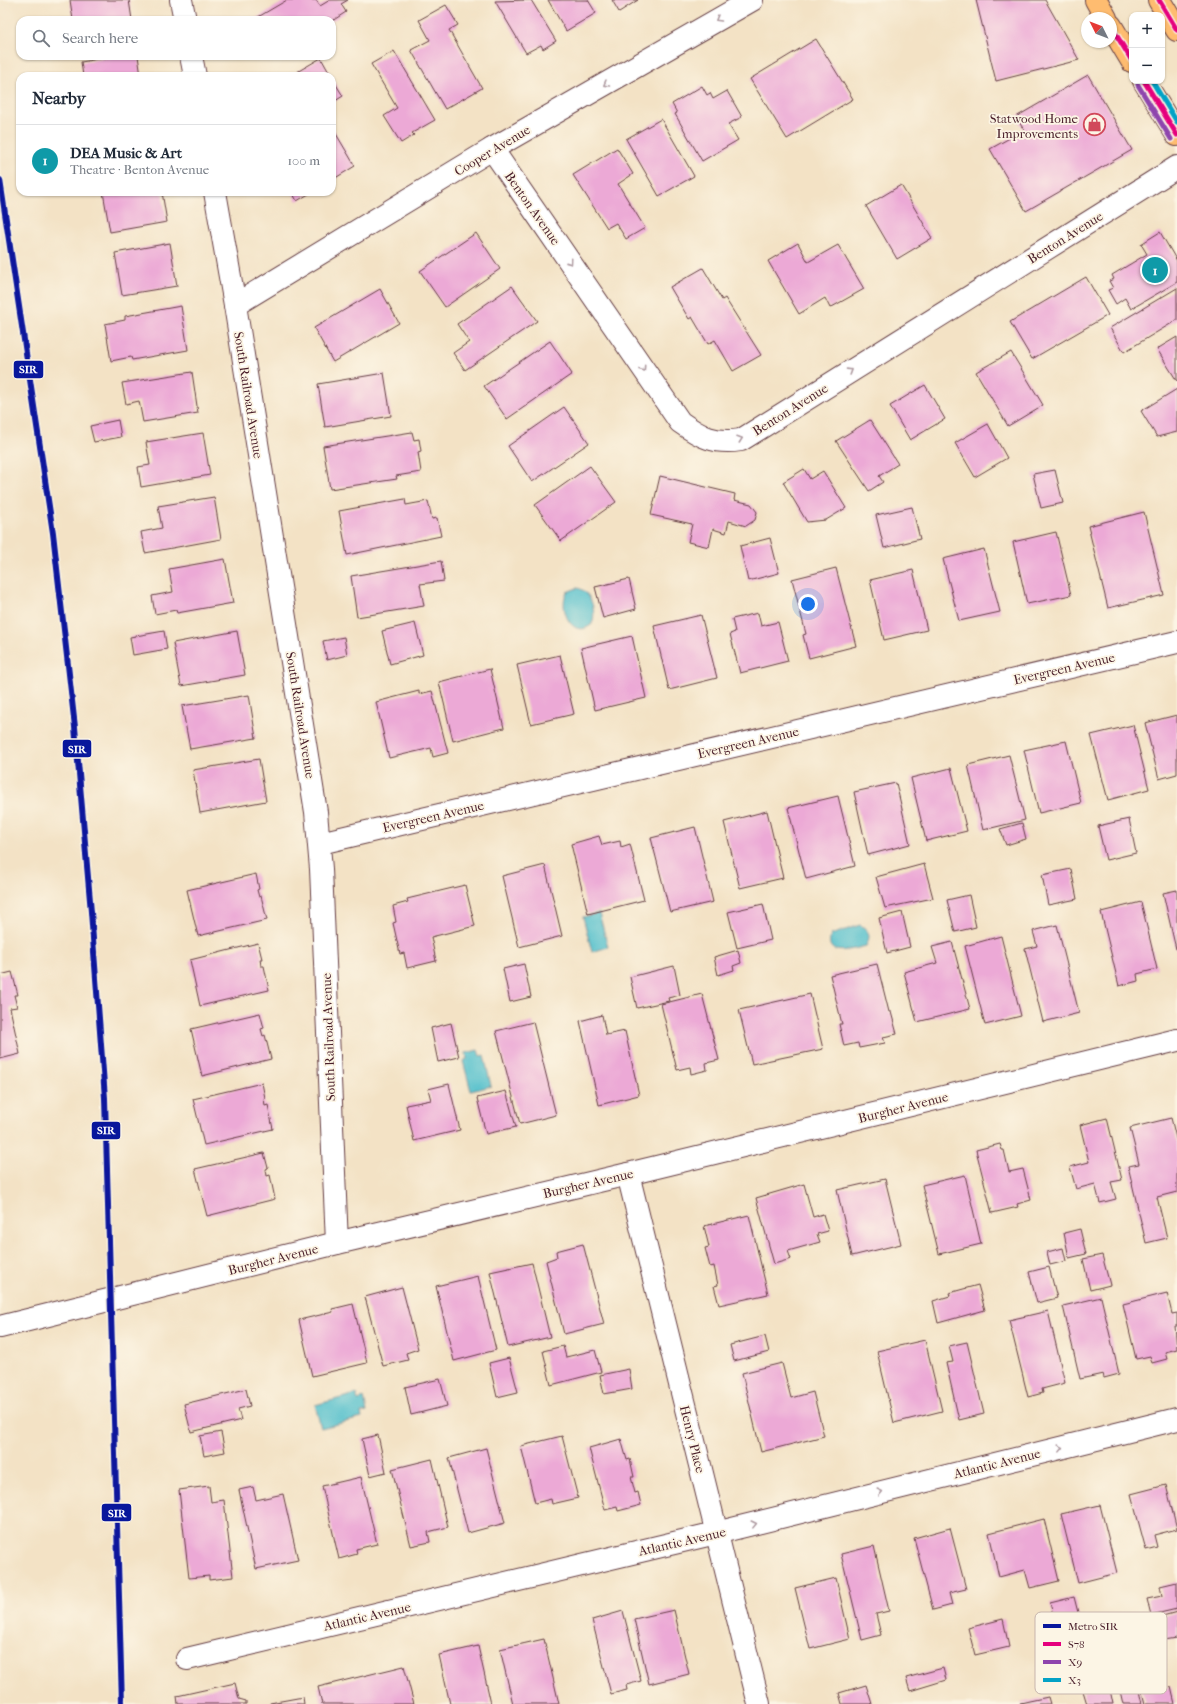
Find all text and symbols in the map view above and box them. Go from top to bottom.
north arrow [1081,12,1117,48]
map controls [1129,12,1165,84]
button: + [1129,12,1165,48]
one-way arrow [715,15,723,22]
search box [16,16,336,60]
icon: search [30,27,52,49]
text: Search here [62,29,138,47]
button: − [1129,48,1165,84]
one-way arrow [603,79,610,86]
text: Nearby [32,88,86,108]
place label: Statwood Home Improvements [990,111,1079,141]
shop icon: Statwood Home Improvements [1081,112,1107,138]
street label: Cooper Avenue [452,122,533,179]
text: DEA Music & Art [70,144,182,162]
text: 1 [43,153,47,168]
text: 100 m [287,153,320,168]
text: Theatre · Benton Avenue [70,162,209,177]
street label: Benton Avenue [502,169,564,248]
street label: Benton Avenue [1025,208,1106,267]
pin: 1 [1142,255,1168,285]
one-way arrow [565,258,572,265]
street label: South Railroad Avenue [231,331,266,460]
line badge: SIR [13,360,44,379]
text: SIR [19,363,38,376]
one-way arrow [638,365,646,372]
one-way arrow [846,369,853,376]
street label: Benton Avenue [750,380,831,439]
one-way arrow [736,435,743,444]
your location [798,594,818,614]
street label: Evergreen Avenue [1012,649,1117,687]
street label: South Railroad Avenue [283,651,318,780]
street label: Evergreen Avenue [696,723,801,761]
line badge: SIR [62,739,92,758]
text: SIR [68,743,87,756]
street label: Evergreen Avenue [381,797,486,835]
street label: South Railroad Avenue [319,972,338,1101]
street label: Burgher Avenue [857,1089,950,1126]
line badge: SIR [91,1121,121,1140]
text: SIR [97,1124,116,1137]
street label: Burgher Avenue [542,1166,635,1201]
street label: Burgher Avenue [227,1241,320,1278]
street label: Henry Place [677,1404,708,1475]
one-way arrow [1057,1444,1064,1452]
street label: Atlantic Avenue [951,1445,1043,1482]
one-way arrow [877,1489,883,1497]
line badge: SIR [101,1503,132,1522]
text: SIR [108,1507,127,1520]
one-way arrow [751,1520,757,1528]
street label: Atlantic Avenue [636,1524,728,1559]
street label: Atlantic Avenue [321,1599,413,1634]
legend [1035,1612,1167,1694]
text: Metro SIR [1068,1620,1119,1633]
text: S78 [1068,1638,1085,1651]
text: X9 [1068,1656,1083,1669]
text: X3 [1068,1674,1081,1687]

